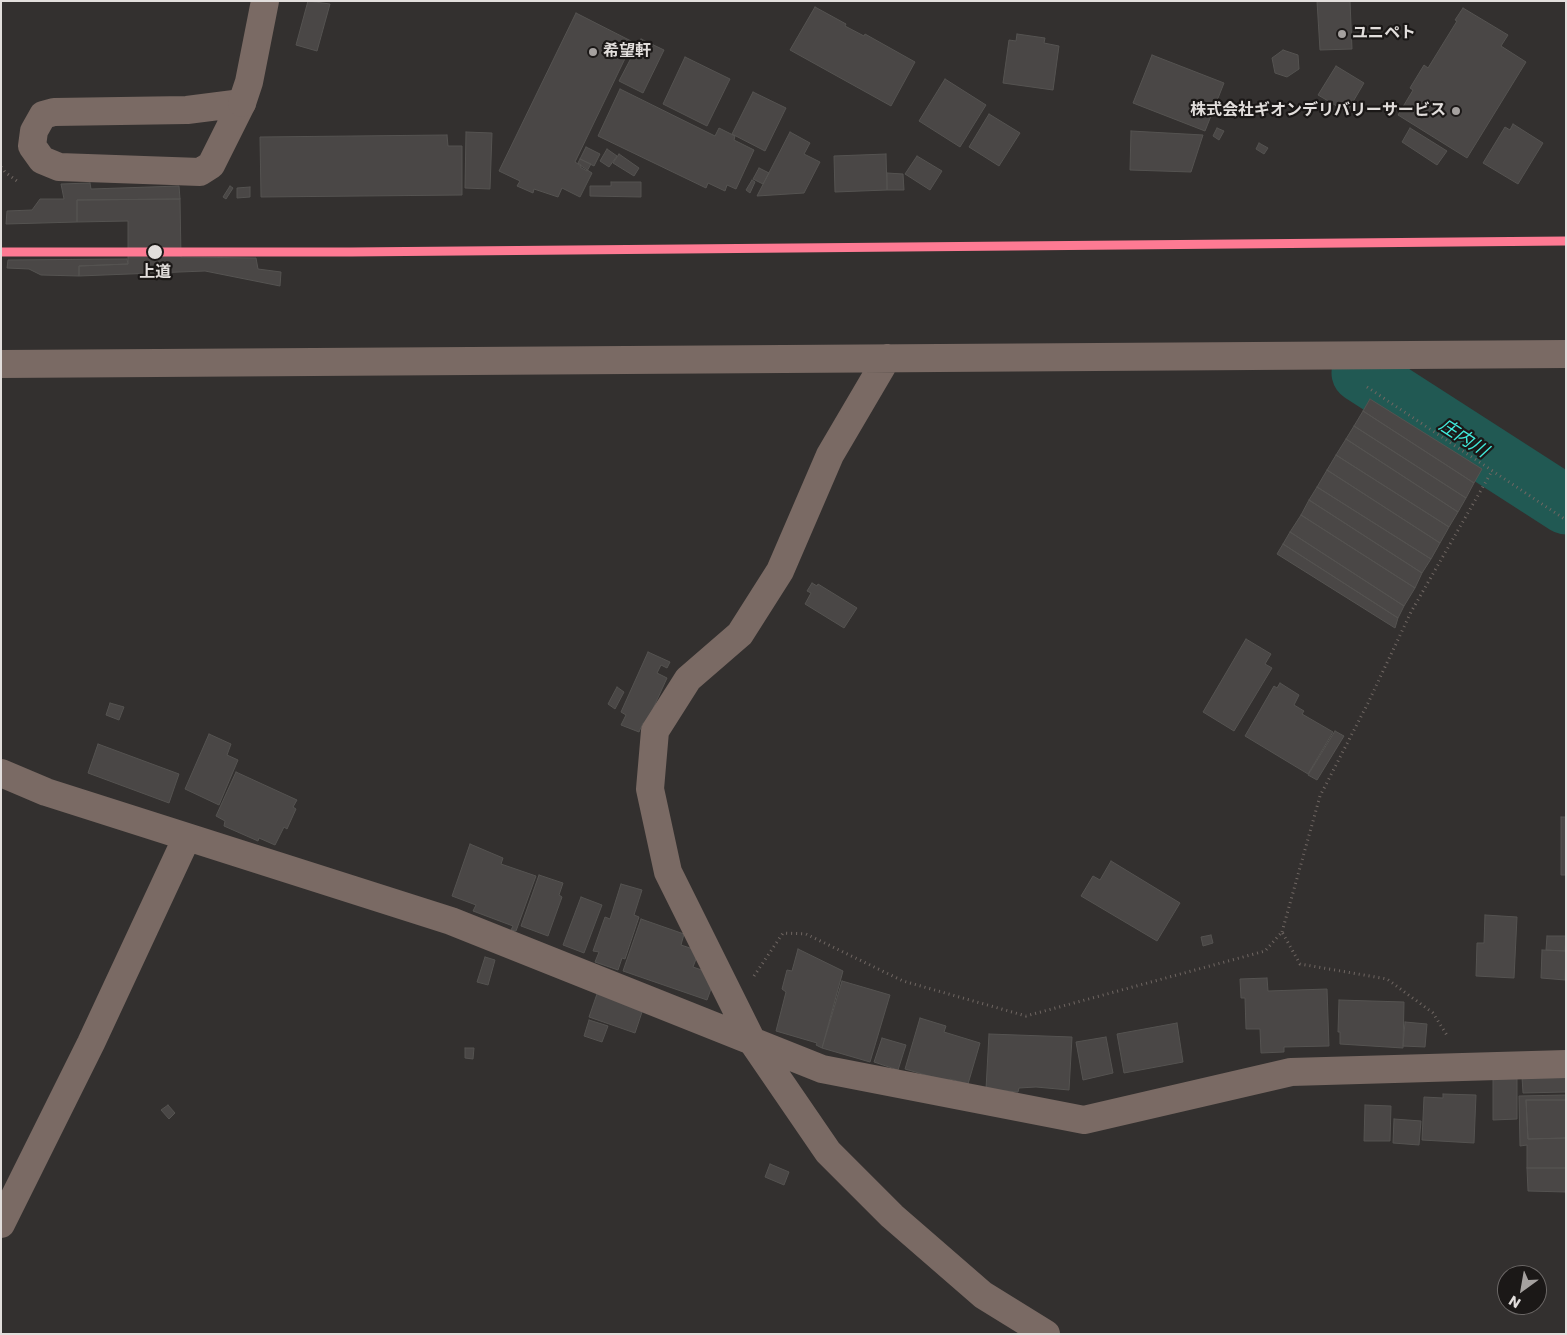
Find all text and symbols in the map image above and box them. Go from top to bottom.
place label: ユニペト [1352,24,1416,44]
marker: ユニペト [1336,28,1348,40]
place label: 希望軒 [603,42,651,62]
marker: 希望軒 [587,46,599,58]
place label: 株式会社ギオンデリバリーサービス [1190,101,1446,121]
marker: 株式会社ギオンデリバリーサービス [1450,105,1462,117]
marker: 上道 [146,243,164,261]
place label: 上道 [139,263,171,283]
water label: 庄内川 [1434,415,1492,463]
north arrow [1497,1265,1547,1315]
text: N [1505,1291,1524,1313]

